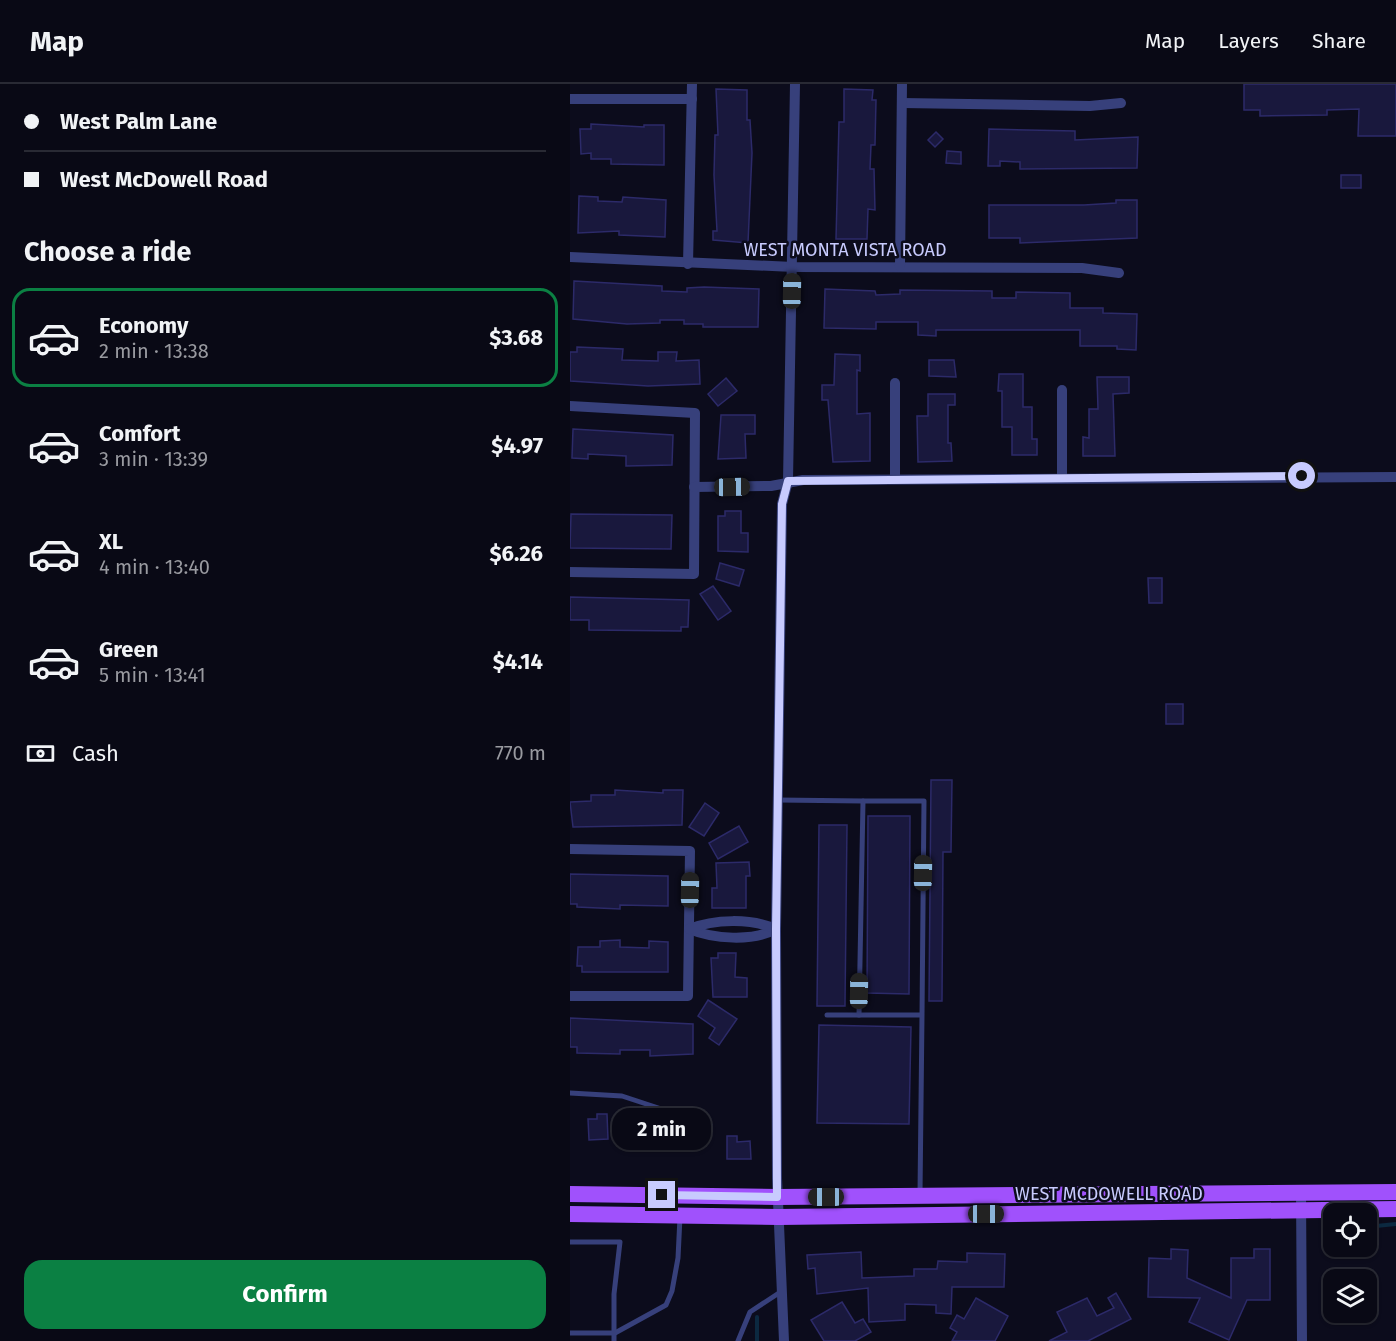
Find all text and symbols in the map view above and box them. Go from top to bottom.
text: Map [30,25,84,58]
text: Map [1145,28,1185,54]
text: Layers [1218,28,1279,54]
text: Share [1312,28,1366,54]
text: West Palm Lane [60,108,217,135]
text: West McDowell Road [60,166,268,193]
text: Choose a ride [24,236,191,268]
street label: WEST MONTA VISTA ROAD [743,239,947,261]
car [783,273,801,309]
icon: car [27,311,81,365]
text: Economy [99,312,188,339]
text: $3.68 [489,324,543,351]
text: 2 min · 13:38 [99,339,209,363]
icon: car [27,419,81,473]
text: Comfort [99,420,180,447]
text: $4.97 [491,432,543,459]
text: 3 min · 13:39 [99,447,208,471]
route start [1288,462,1315,489]
car [714,478,750,496]
icon: car [27,527,81,581]
text: XL [99,528,123,555]
text: $6.26 [489,540,543,567]
text: 4 min · 13:40 [99,555,210,579]
icon: car [27,635,81,689]
text: Green [99,636,158,663]
text: $4.14 [493,648,543,675]
text: 5 min · 13:41 [99,663,206,687]
icon: cash [24,737,57,770]
text: Cash [72,740,119,767]
text: 770 m [495,741,546,765]
car [914,855,932,891]
car [681,872,699,908]
car [850,973,868,1009]
callout: 2 min [612,1108,712,1150]
text: 2 min [637,1117,686,1141]
route end [648,1181,675,1208]
street label: WEST MCDOWELL ROAD [1015,1183,1203,1205]
car [808,1188,844,1206]
map controls [1323,1203,1377,1323]
button: locate [1323,1203,1377,1257]
car [968,1205,1004,1223]
button: Confirm [24,1260,546,1329]
button: layers [1323,1269,1377,1323]

